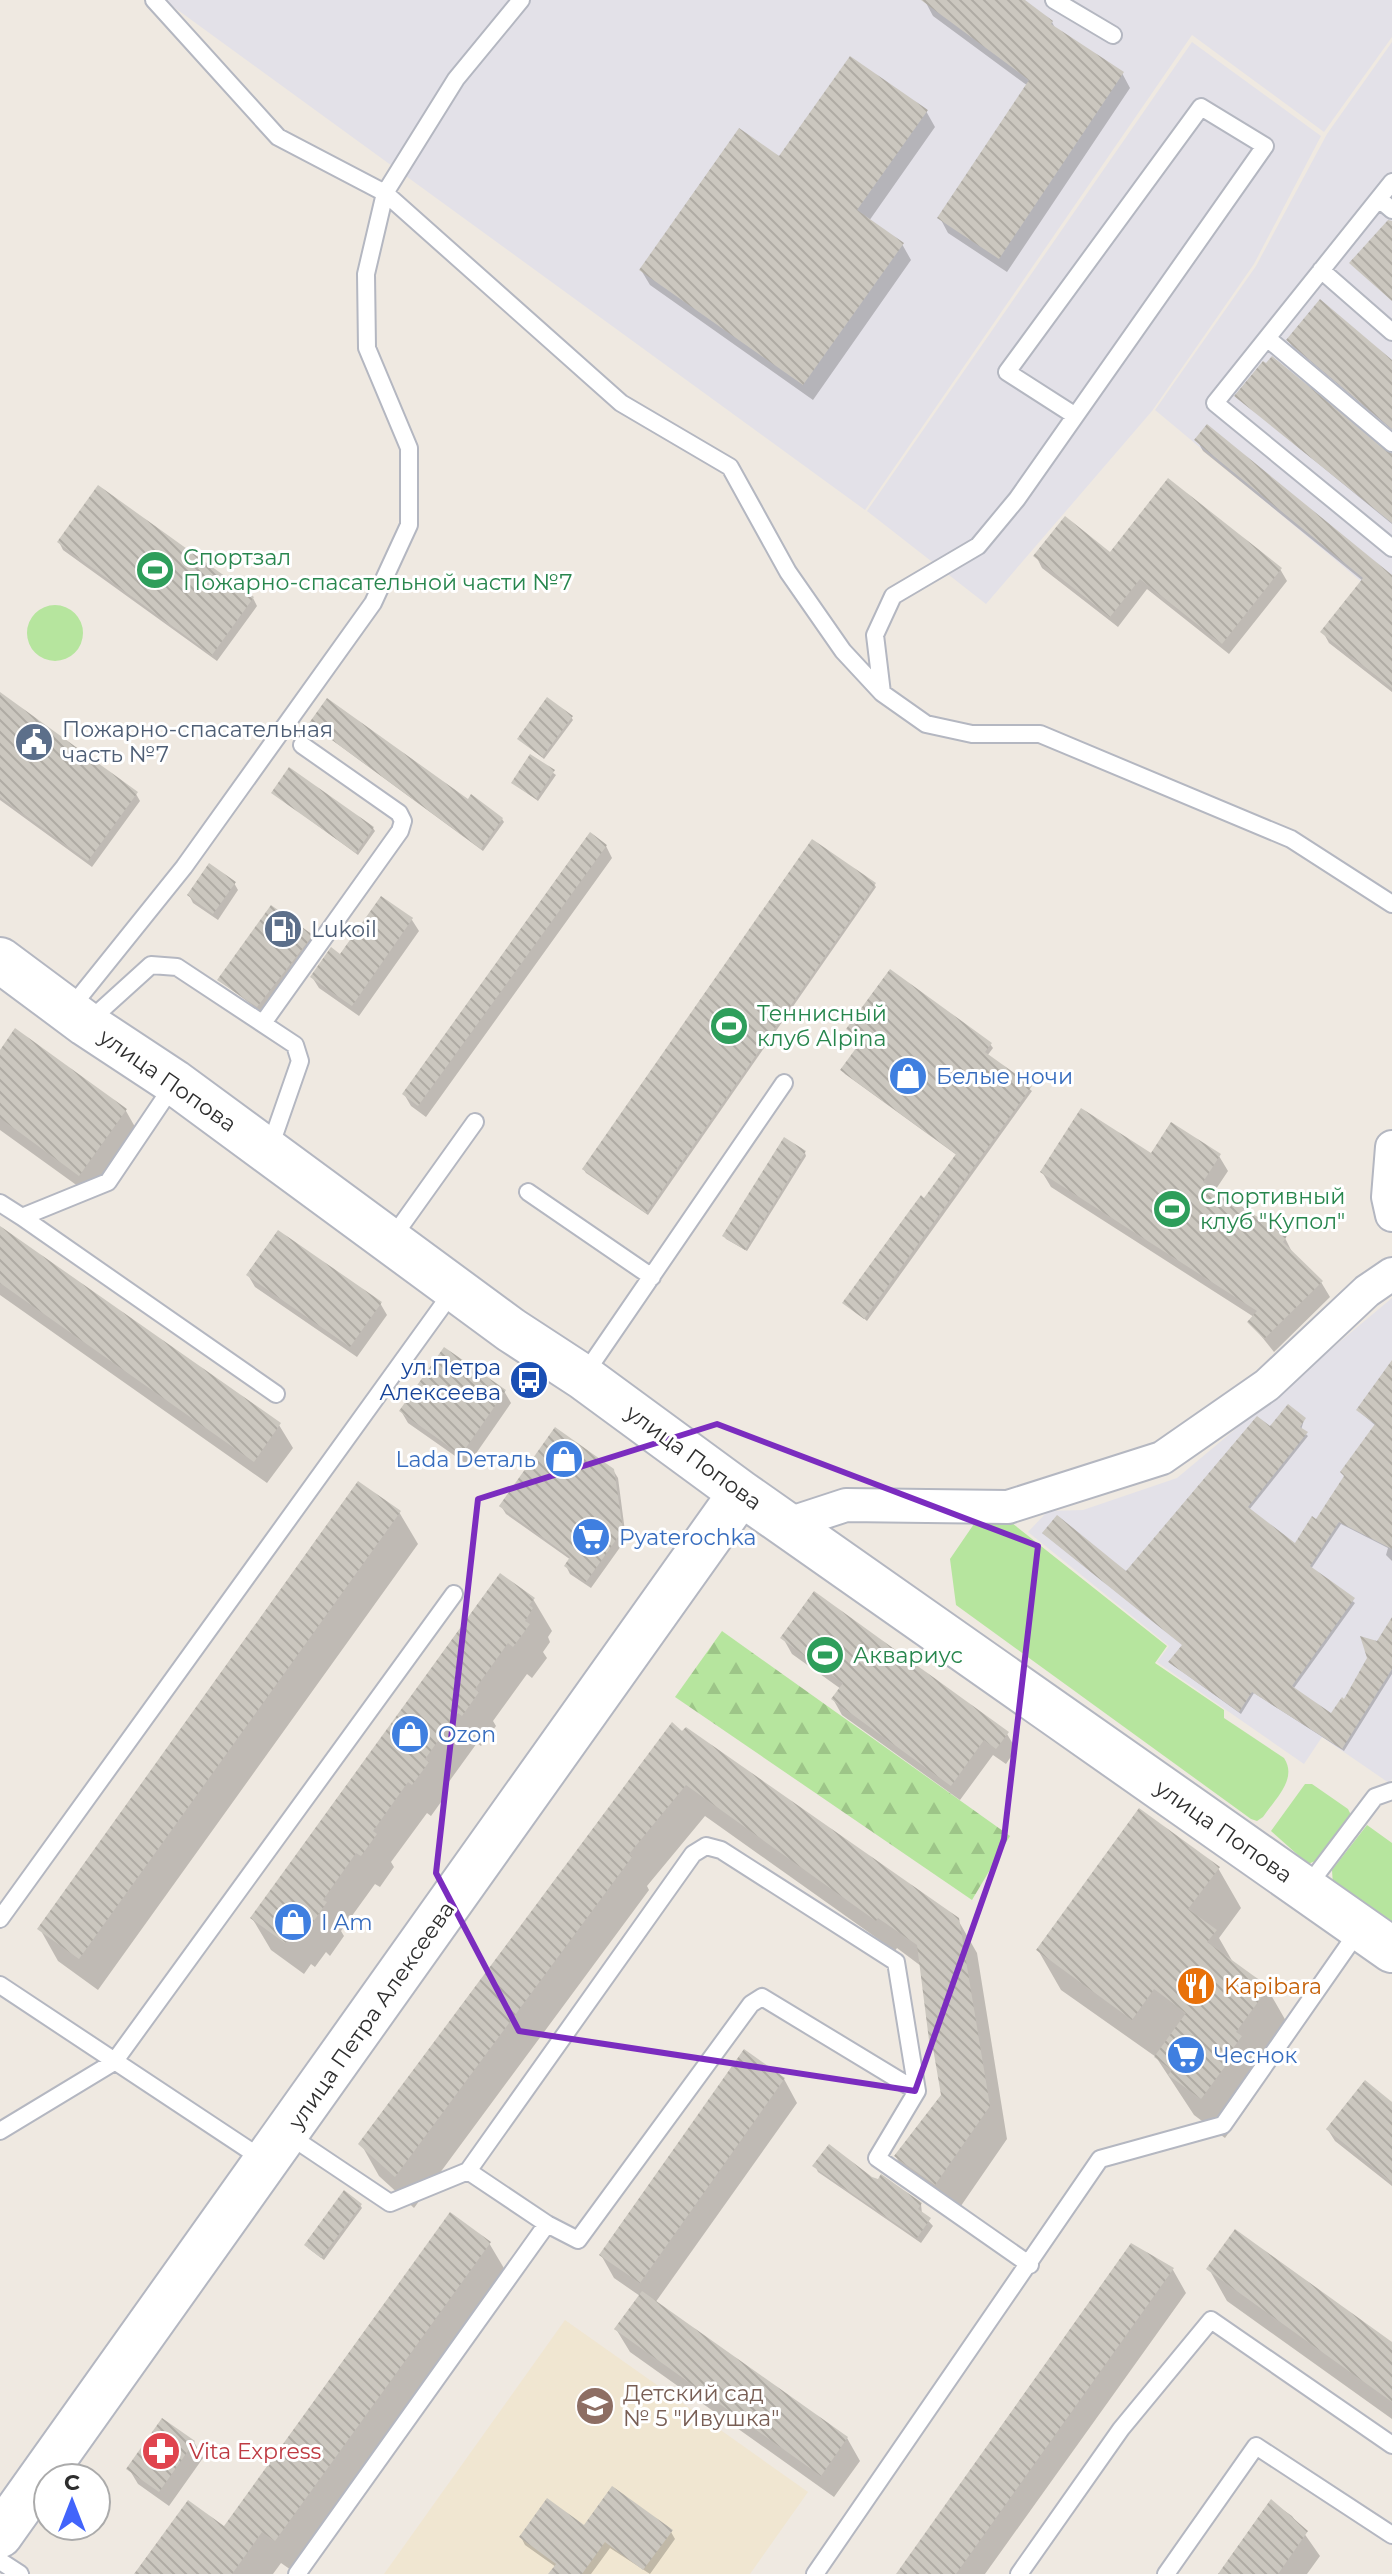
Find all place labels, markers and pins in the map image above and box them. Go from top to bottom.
place label: Спортзал Пожарно-спасательной части №7 [183,544,573,596]
sports icon: Спортзал Пожарно-спасательной части №7 [134,549,176,591]
place label: Пожарно-спасательная часть №7 [62,716,333,768]
public building icon: Пожарно-спасательная часть №7 [13,721,55,763]
fuel station icon: Lukoil [262,908,304,950]
place label: Lukoil [311,916,377,943]
place label: Теннисный клуб Alpina [757,1000,887,1052]
sports icon: Теннисный клуб Alpina [708,1005,750,1047]
shop icon: Белые ночи [887,1055,929,1097]
place label: Белые ночи [936,1063,1073,1090]
place label: Спортивный клуб "Купол" [1200,1183,1345,1235]
sports icon: Спортивный клуб "Купол" [1151,1188,1193,1230]
place label: ул.Петра Алексеева [379,1354,501,1406]
bus stop icon: ул.Петра Алексеева [508,1359,550,1401]
shop icon: Lada Dеталь [543,1438,585,1480]
place label: Lada Dеталь [396,1446,536,1473]
supermarket icon: Pyaterochka [570,1516,612,1558]
place label: Pyaterochka [619,1524,756,1551]
sports icon: Аквариус [804,1634,846,1676]
place label: Аквариус [853,1642,963,1669]
shop icon: Ozon [389,1713,431,1755]
place label: Ozon [438,1721,496,1748]
shop icon: I Am [272,1901,314,1943]
place label: I Am [321,1909,373,1936]
restaurant icon: Kapibara [1175,1965,1217,2007]
place label: Kapibara [1224,1973,1322,2000]
supermarket icon: Чеснок [1165,2034,1207,2076]
place label: Чеснок [1214,2042,1298,2069]
place label: Детский сад № 5 "Ивушка" [623,2380,779,2432]
school or university icon: Детский сад № 5 "Ивушка" [574,2385,616,2427]
pharmacy icon: Vita Express [140,2430,182,2472]
place label: Vita Express [189,2438,322,2465]

